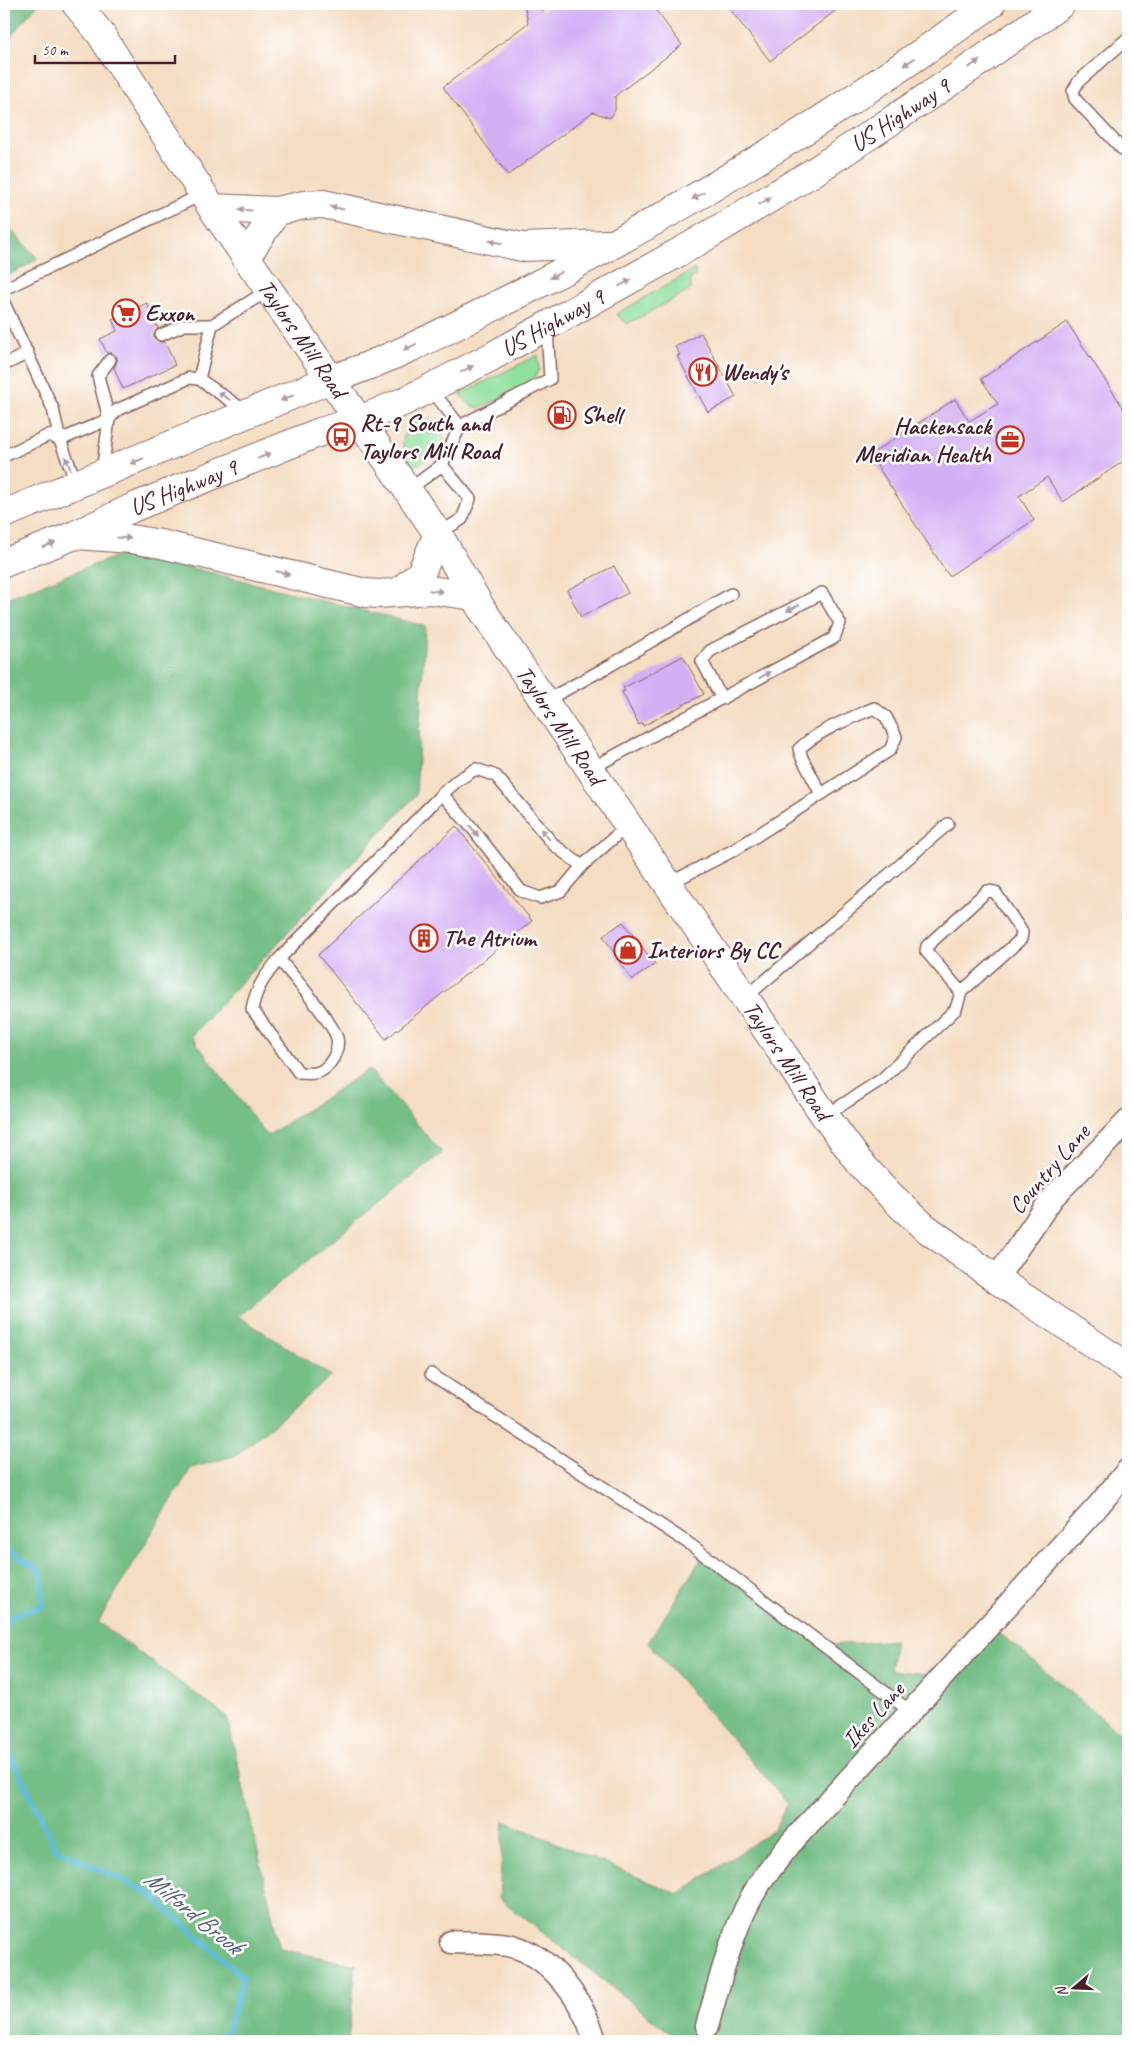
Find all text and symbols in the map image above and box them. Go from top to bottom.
scale bar [35,32,175,64]
text: 50 m [42,41,69,60]
one-way arrow [902,57,916,67]
one-way arrow [968,59,981,69]
street label: US Highway 9 [845,70,958,159]
one-way arrow [691,192,704,201]
one-way arrow [759,196,772,205]
one-way arrow [328,203,344,211]
one-way arrow [236,205,252,213]
one-way arrow [487,238,503,246]
one-way arrow [549,271,563,279]
street label: Taylors Mill Road [251,273,356,406]
one-way arrow [618,278,631,287]
street label: US Highway 9 [496,281,611,363]
supermarket icon: Exxon [111,298,141,328]
place label: Exxon [145,298,196,328]
one-way arrow [403,344,417,352]
restaurant icon: Wendy's [688,357,718,387]
place label: Wendy's [722,357,790,387]
one-way arrow [460,365,474,373]
one-way arrow [218,391,231,401]
one-way arrow [279,395,294,402]
fuel station icon: Shell [547,400,577,430]
place label: Shell [581,400,626,430]
place label: Rt-9 South and Taylors Mill Road [360,408,504,466]
place label: Hackensack Meridian Health [855,411,993,469]
bus stop icon: Rt-9 South and Taylors Mill Road [326,422,356,452]
office icon: Hackensack Meridian Health [995,425,1025,455]
street label: US Highway 9 [125,451,244,522]
one-way arrow [257,451,271,459]
one-way arrow [64,455,71,470]
one-way arrow [129,457,144,465]
one-way arrow [116,535,132,543]
one-way arrow [42,541,57,549]
one-way arrow [275,569,290,577]
one-way arrow [429,588,445,596]
one-way arrow [786,604,801,612]
street label: Taylors Mill Road [509,660,613,793]
one-way arrow [758,671,771,680]
one-way arrow [468,825,479,837]
one-way arrow [540,828,551,841]
building icon: The Atrium [409,923,439,953]
place label: The Atrium [443,923,538,953]
shop icon: Interiors By CC [613,935,643,965]
place label: Interiors By CC [647,935,782,965]
street label: Taylors Mill Road [736,995,840,1129]
street label: Country Lane [1002,1116,1098,1220]
street label: Ikes Lane [835,1674,912,1755]
water label: Milford Brook [138,1863,252,1964]
north arrow [1050,1962,1100,2012]
text: N [1052,1983,1072,1999]

